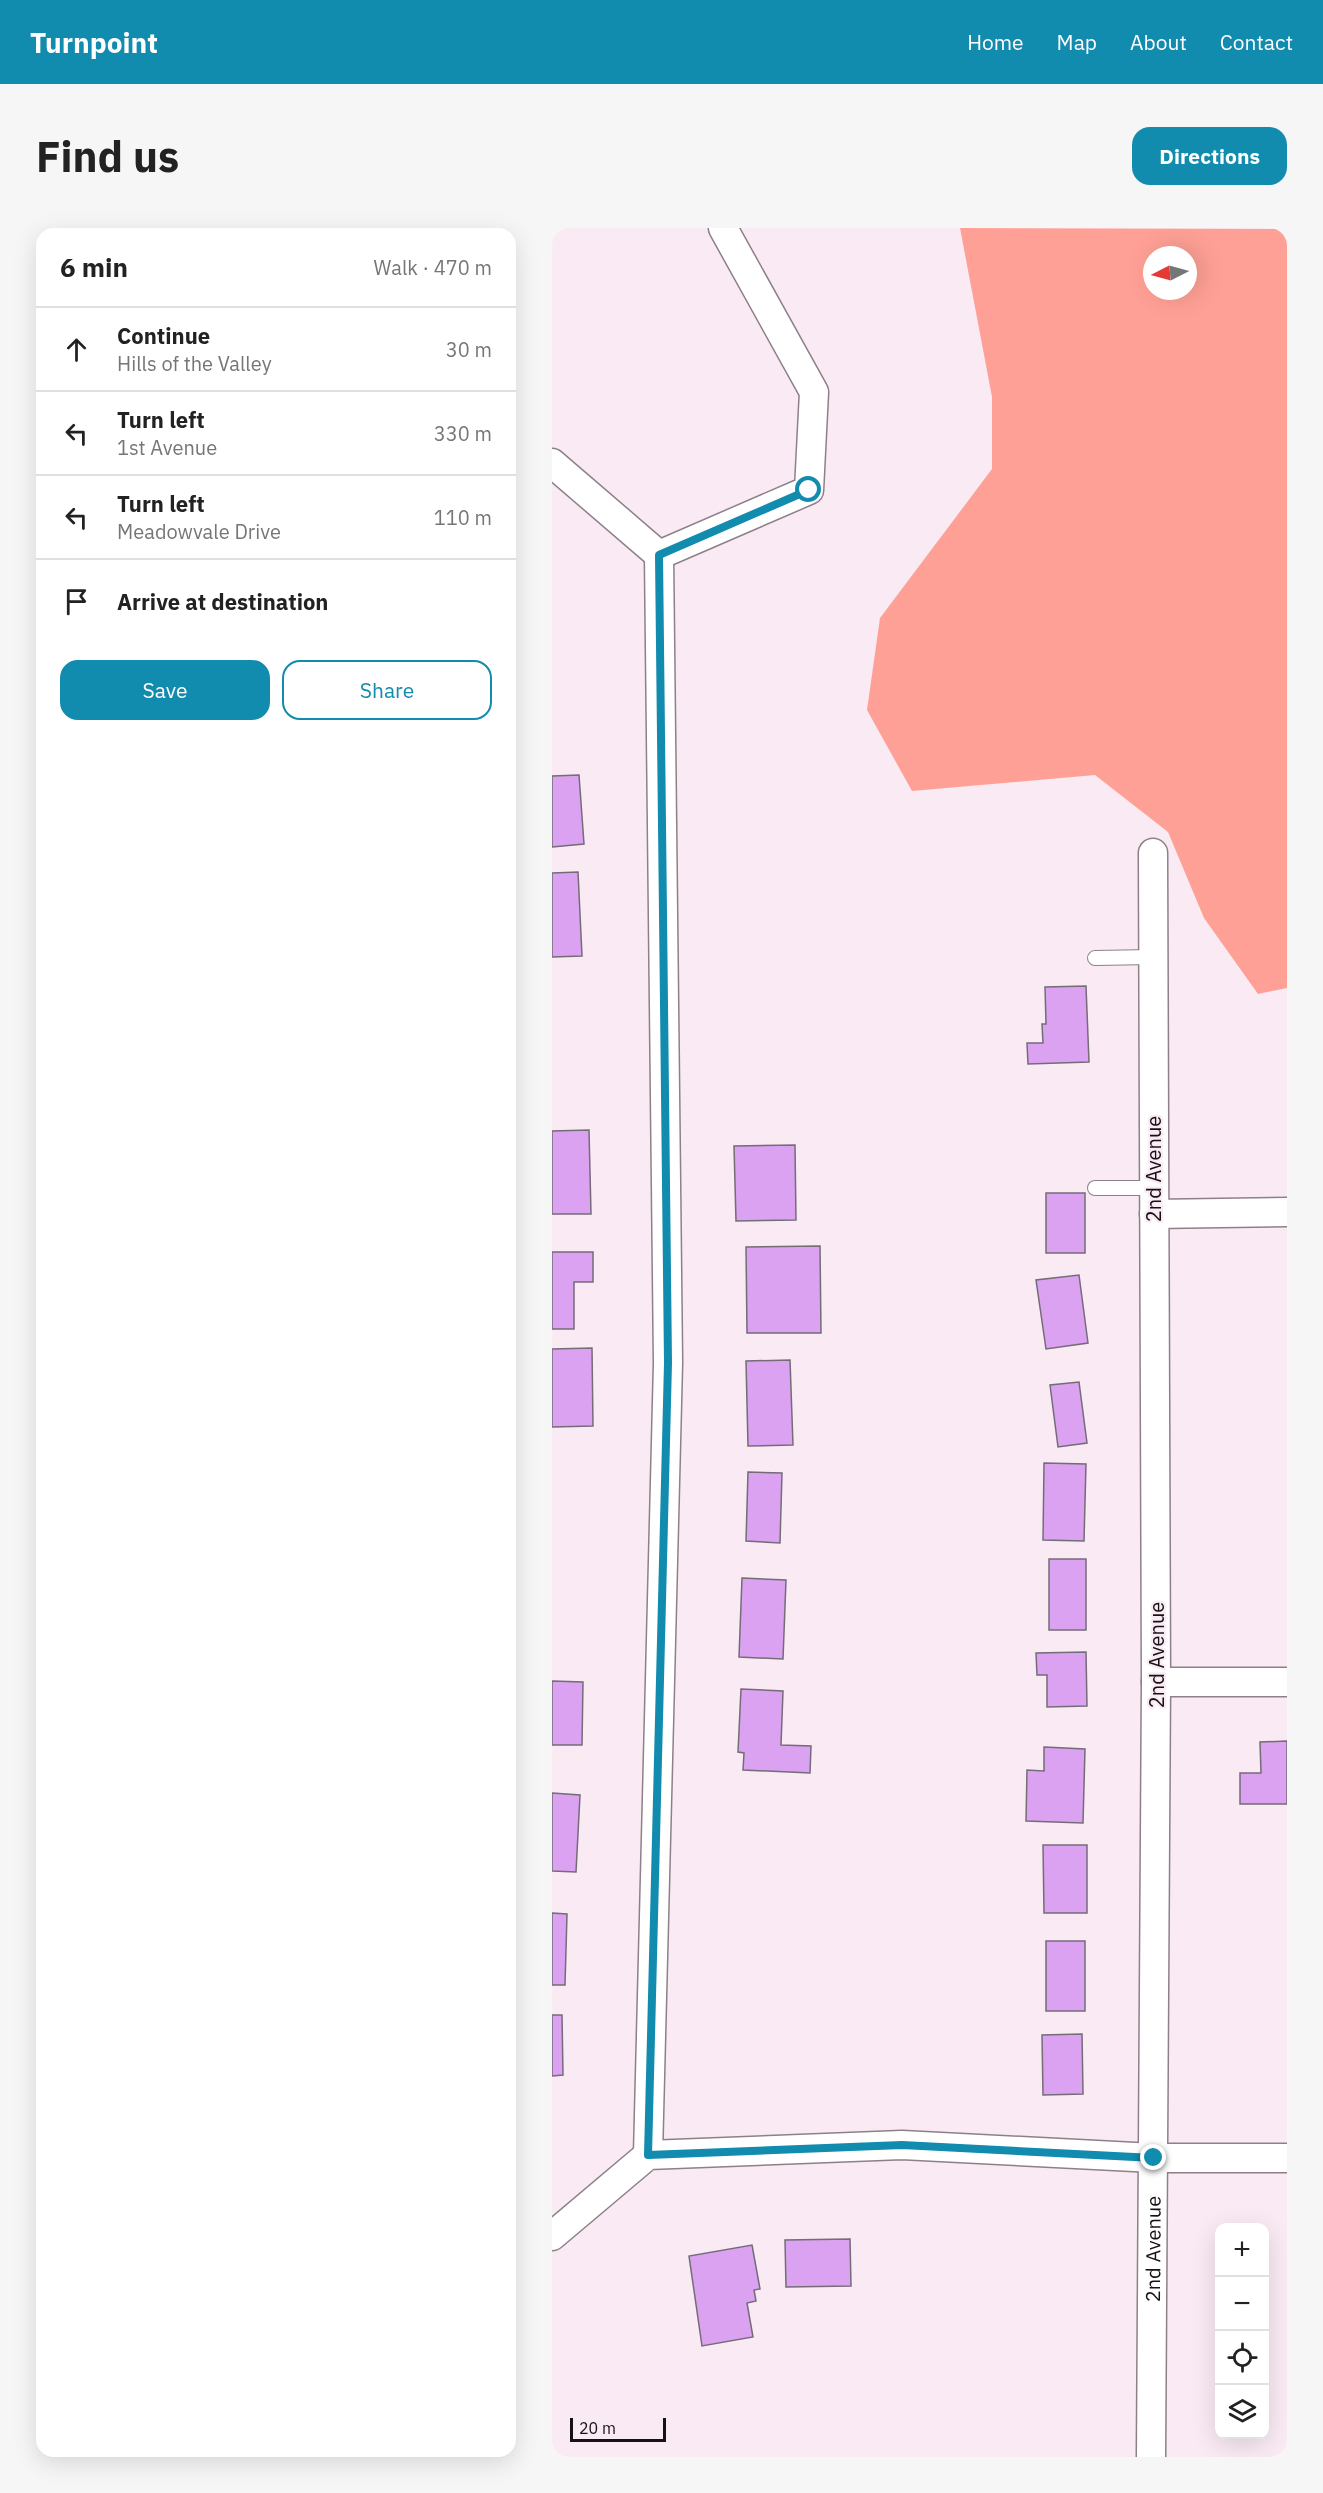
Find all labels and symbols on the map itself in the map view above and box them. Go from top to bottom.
north arrow [1143,246,1197,300]
route start [795,476,821,502]
street label: 2nd Avenue [1140,1116,1167,1222]
street label: 2nd Avenue [1143,1602,1170,1708]
route end [1140,2144,1166,2170]
street label: 2nd Avenue [1138,2196,1166,2302]
scale bar [570,2415,666,2442]

